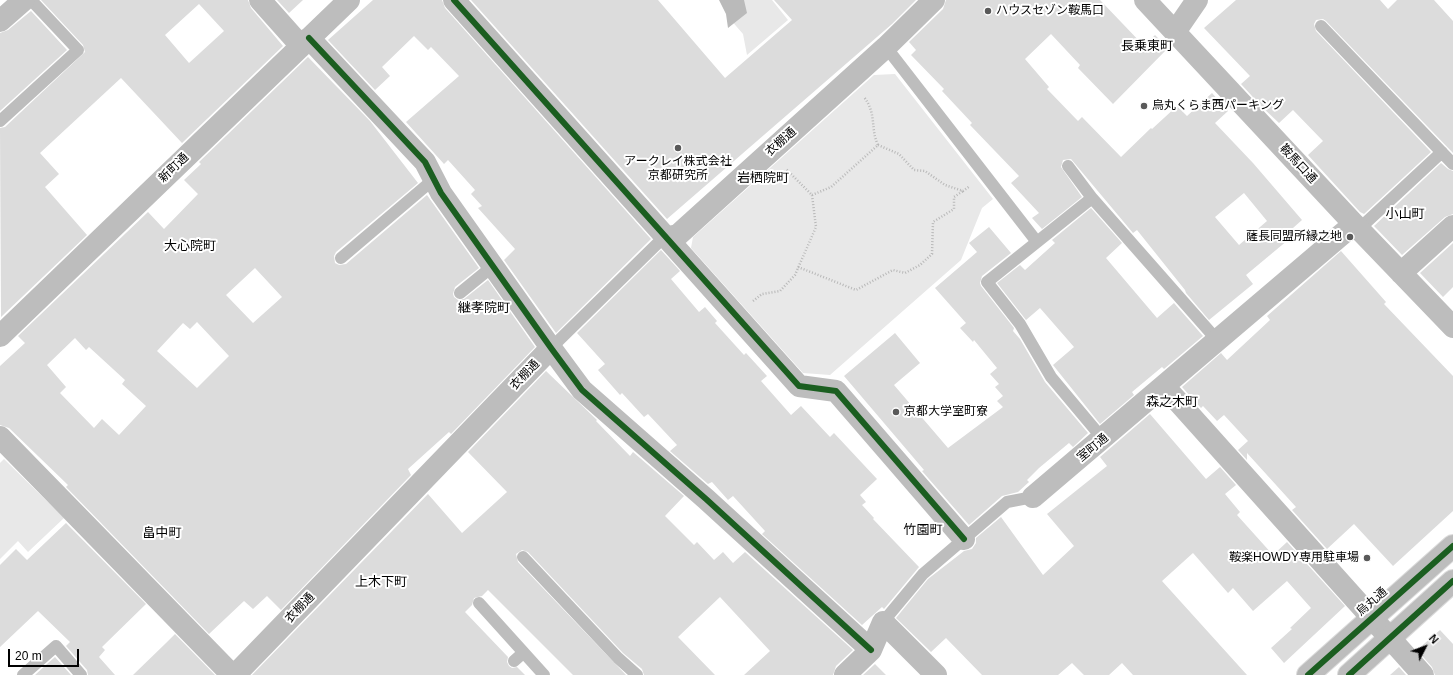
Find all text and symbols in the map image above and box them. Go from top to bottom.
place label: ハウスセゾン鞍馬口 [996,4,1104,18]
marker: ハウスセゾン鞍馬口 [983,6,993,16]
district label: 長乗東町 [1121,38,1173,54]
place label: 烏丸くらま西パーキング [1152,99,1284,113]
marker: 烏丸くらま西パーキング [1139,101,1149,111]
street label: 衣棚通 [763,125,799,159]
street label: 鞍馬口通 [1276,142,1320,186]
marker: アークレイ株式会社 京都研究所 [673,143,683,153]
street label: 新町通 [156,150,192,186]
place label: アークレイ株式会社 京都研究所 [624,155,732,183]
district label: 岩栖院町 [737,170,789,186]
district label: 小山町 [1386,206,1424,222]
place label: 薩長同盟所縁之地 [1246,230,1342,244]
marker: 薩長同盟所縁之地 [1345,232,1355,242]
district label: 大心院町 [164,238,216,254]
district label: 継孝院町 [458,300,510,316]
street label: 衣棚通 [507,357,543,393]
district label: 森之木町 [1146,394,1198,410]
place label: 京都大学室町寮 [904,405,988,419]
marker: 京都大学室町寮 [891,407,901,417]
street label: 室町通 [1075,431,1111,465]
district label: 竹園町 [904,522,942,538]
district label: 畠中町 [143,525,181,541]
place label: 鞍楽HOWDY専用駐車場 [1229,551,1359,565]
marker: 鞍楽HOWDY専用駐車場 [1362,553,1372,563]
district label: 上木下町 [355,574,407,590]
street label: 烏丸通 [1354,585,1390,619]
street label: 衣棚通 [282,590,318,626]
north arrow [1405,627,1445,667]
text: N [1427,632,1441,646]
scale bar [10,641,81,667]
text: 20 m [15,649,42,663]

